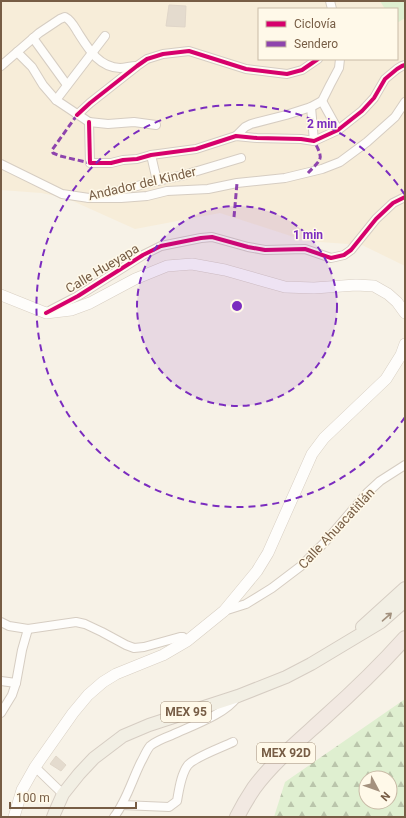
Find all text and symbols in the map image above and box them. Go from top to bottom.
legend [258,8,398,60]
text: Ciclovía [294,17,336,31]
text: Sendero [294,37,338,51]
text: 2 min [307,117,337,131]
street label: Andador del Kinder [87,164,198,203]
text: 1 min [293,228,323,242]
street label: Calle Hueyapa [63,241,142,296]
centre of rings [230,299,244,313]
street label: Calle Ahuacatitlán [295,485,378,572]
one-way arrow [381,612,392,621]
road number: MEX 95 [161,702,211,722]
road number: MEX 92D [257,743,315,763]
north arrow [358,770,398,810]
scale bar [10,784,136,810]
text: N [378,789,393,804]
text: 100 m [16,791,50,805]

